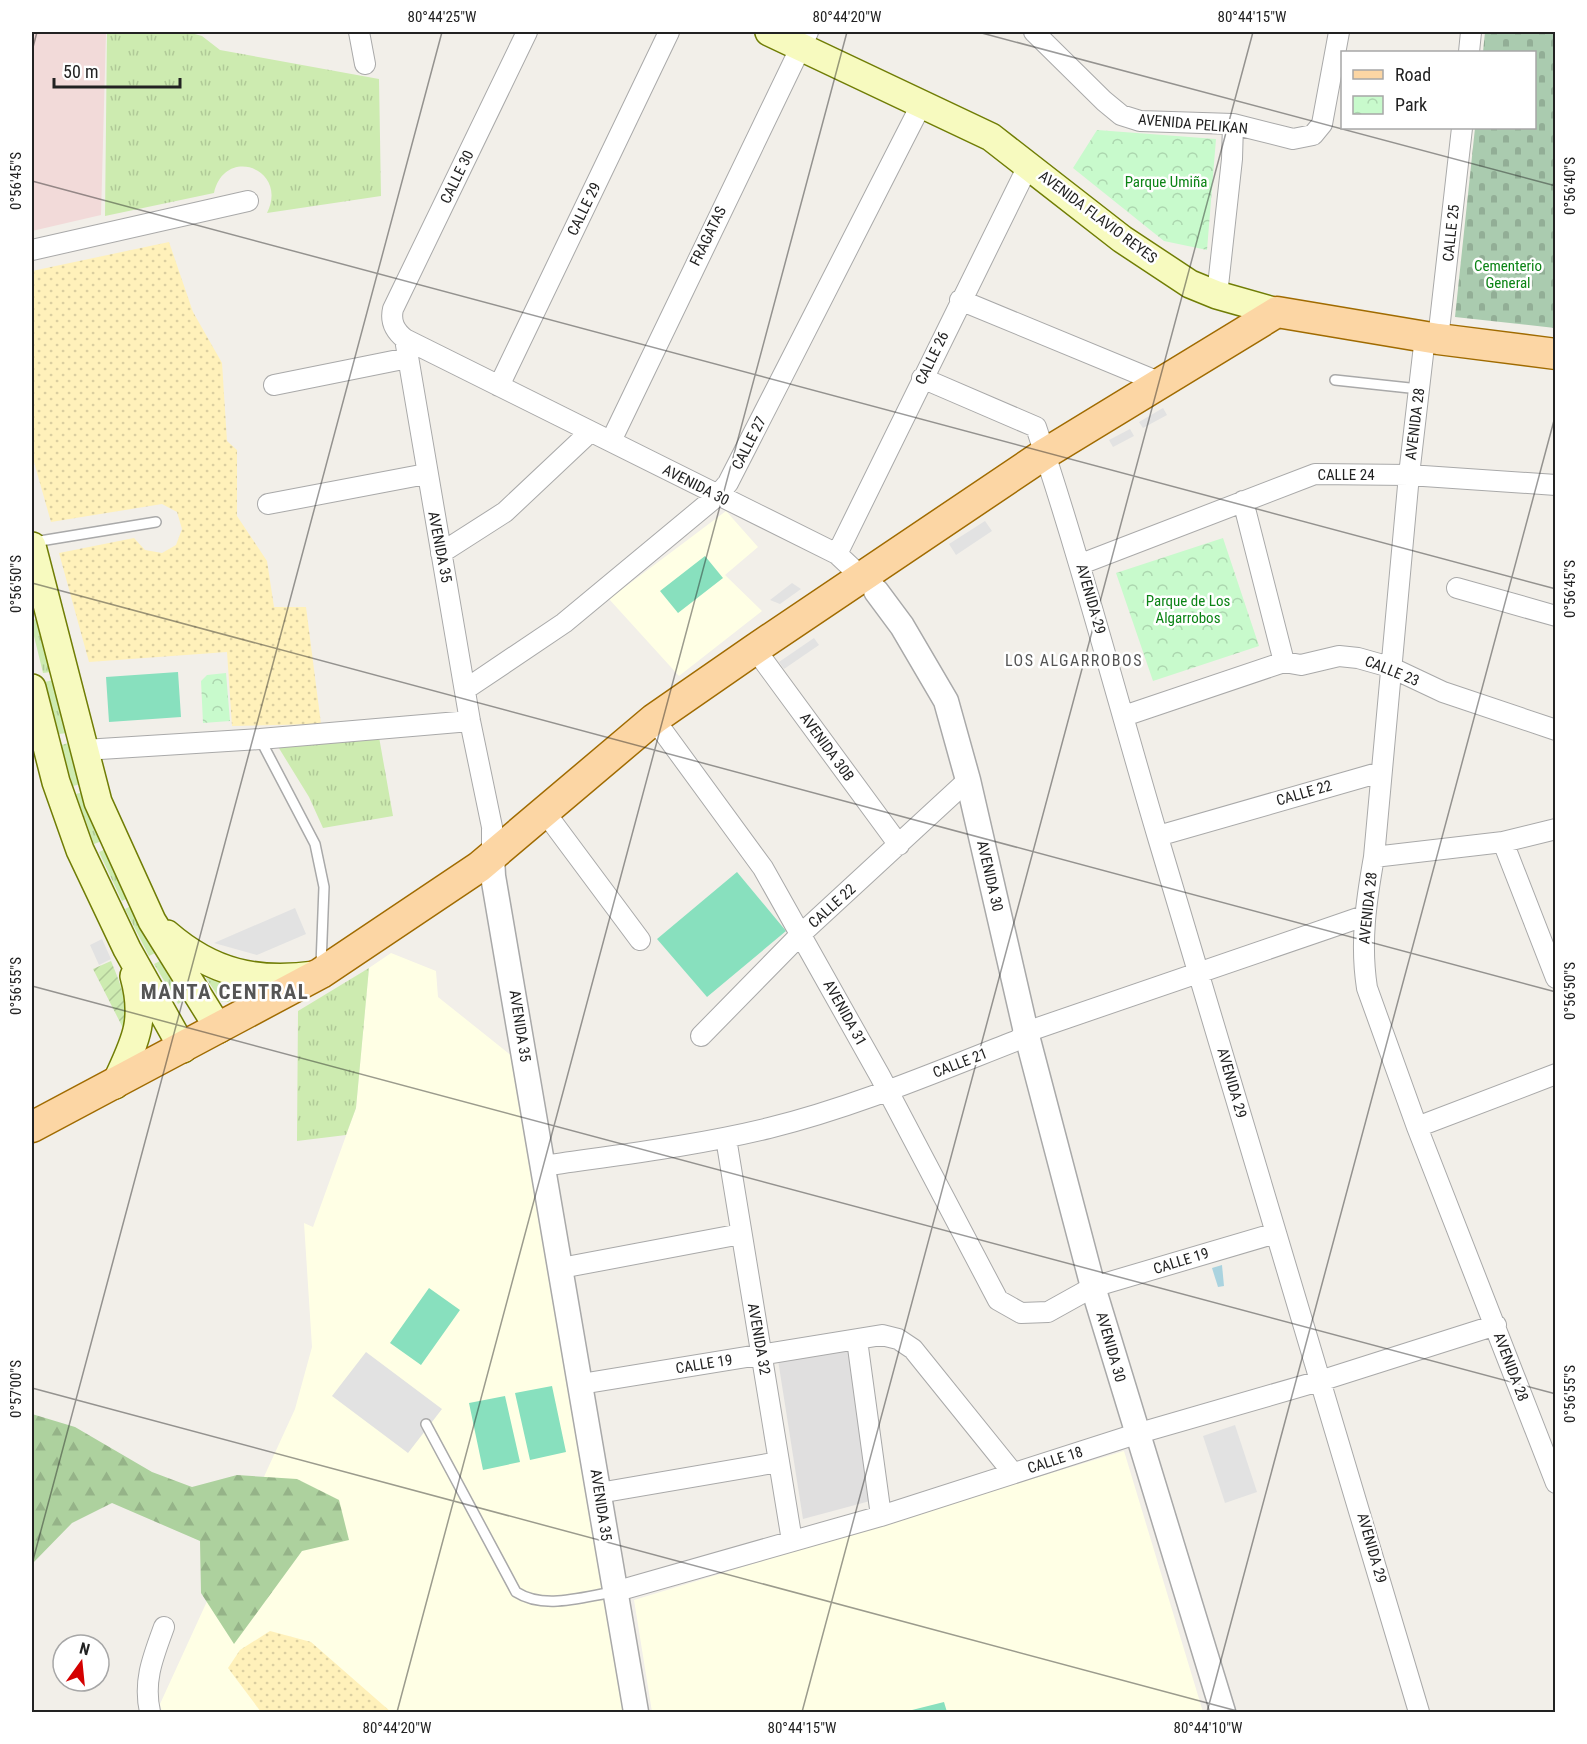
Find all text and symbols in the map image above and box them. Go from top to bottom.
text: 80°44'25"W [408,8,477,26]
text: 80°44'20"W [813,8,882,26]
text: 80°44'15"W [1218,8,1287,26]
scale bar [54,51,180,89]
legend [1341,51,1536,129]
text: 50 m [63,61,98,82]
text: Road [1395,64,1431,85]
text: Park [1395,94,1427,115]
street label: AVENIDA PELIKAN [1137,110,1249,138]
street label: CALLE 30 [436,147,478,207]
text: 0°56'45"S [7,152,25,210]
text: 0°56'40"S [1561,157,1579,215]
street label: AVENIDA FLAVIO REYES [1035,167,1161,267]
park label: Parque Umiña [1125,173,1207,191]
street label: CALLE 29 [563,179,605,239]
street label: FRAGATAS [686,203,730,269]
street label: CALLE 25 [1439,204,1463,262]
park label: Cementerio General [1474,257,1542,292]
street label: CALLE 26 [911,328,953,388]
street label: AVENIDA 28 [1402,387,1428,461]
street label: CALLE 27 [728,413,770,473]
street label: AVENIDA 30 [660,461,732,509]
street label: CALLE 24 [1317,466,1375,484]
street label: AVENIDA 35 [424,510,456,584]
text: 0°56'50"S [7,555,25,613]
text: 0°56'45"S [1561,560,1579,618]
street label: AVENIDA 29 [1072,562,1110,636]
park label: Parque de Los Algarrobos [1146,592,1230,627]
district label: LOS ALGARROBOS [1005,651,1143,670]
street label: CALLE 23 [1362,652,1422,690]
street label: AVENIDA 30B [796,709,858,785]
street label: CALLE 22 [1274,776,1334,810]
street label: AVENIDA 30 [973,839,1007,913]
street label: AVENIDA 28 [1355,871,1381,945]
street label: CALLE 22 [805,880,859,932]
text: 0°56'55"S [7,957,25,1015]
text: 0°56'50"S [1561,962,1579,1020]
street label: AVENIDA 31 [820,977,870,1049]
district label: MANTA CENTRAL [141,980,309,1004]
street label: AVENIDA 35 [505,989,535,1063]
street label: CALLE 21 [930,1044,990,1082]
street label: AVENIDA 29 [1213,1046,1251,1120]
street label: CALLE 19 [1151,1244,1211,1278]
street label: AVENIDA 32 [744,1302,774,1376]
street label: AVENIDA 30 [1092,1310,1130,1384]
street label: AVENIDA 28 [1490,1330,1532,1404]
street label: CALLE 19 [674,1351,734,1377]
text: 0°57'00"S [7,1360,25,1418]
text: 0°56'55"S [1561,1365,1579,1423]
street label: CALLE 18 [1025,1443,1085,1477]
street label: AVENIDA 35 [586,1468,616,1542]
street label: AVENIDA 29 [1353,1511,1391,1585]
north arrow [51,1633,111,1693]
text: N [78,1639,92,1659]
text: 80°44'20"W [363,1719,432,1737]
text: 80°44'15"W [768,1719,837,1737]
text: 80°44'10"W [1174,1719,1243,1737]

